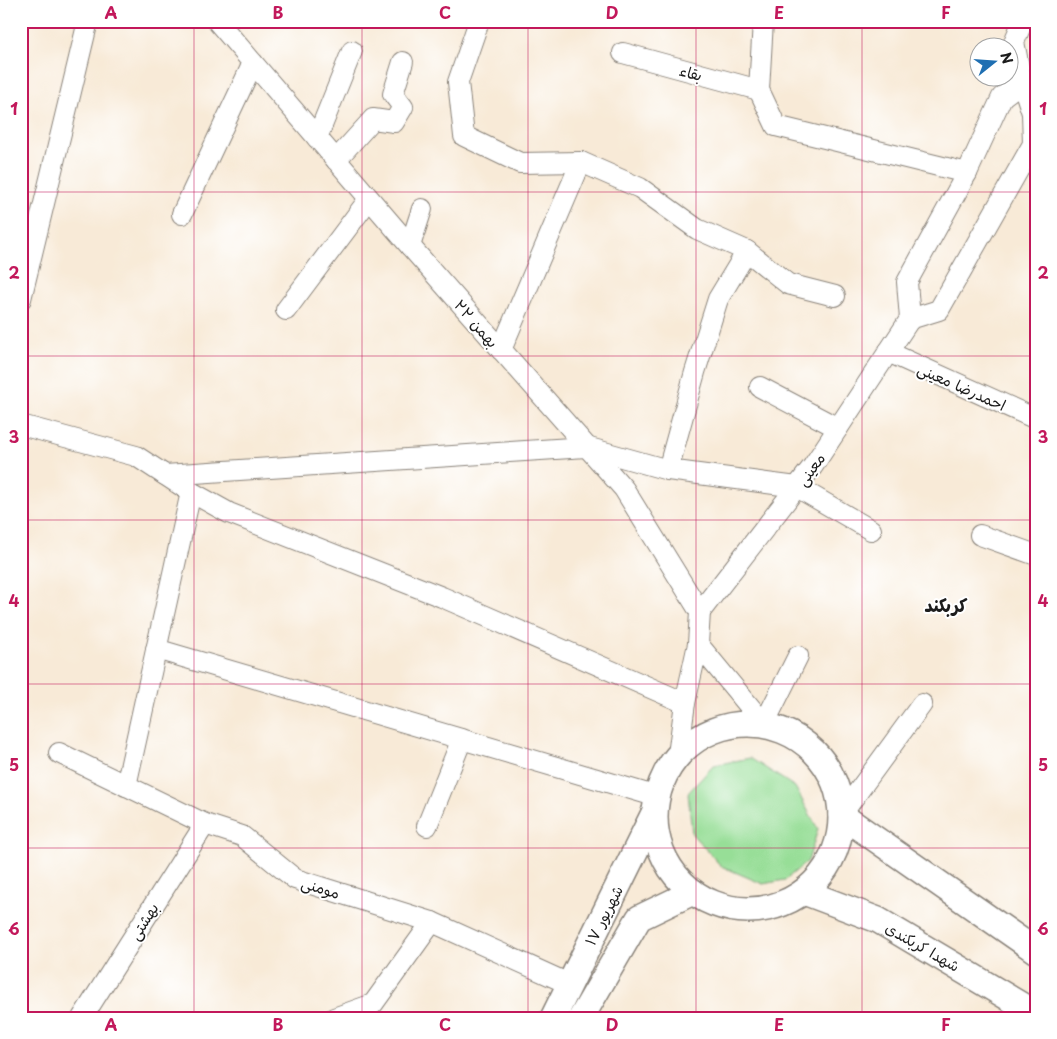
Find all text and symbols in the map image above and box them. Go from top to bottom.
text: A [105,0,118,24]
text: B [273,0,284,24]
text: C [439,0,451,24]
text: D [606,0,618,24]
text: E [774,0,784,24]
text: F [941,0,951,24]
north arrow [970,38,1020,88]
text: N [995,50,1019,66]
street label: بقاء [677,58,705,86]
text: 1 [10,96,18,120]
text: 1 [1039,96,1047,120]
text: 2 [8,260,20,284]
text: 2 [1037,260,1049,284]
street label: ۲۲ بهمن [449,294,505,352]
street label: احمدرضا معینی [914,356,1010,416]
text: 3 [9,424,19,448]
text: 3 [1038,424,1048,448]
street label: معینی [790,448,830,490]
text: 4 [9,588,20,612]
text: 4 [1038,588,1049,612]
district label: کربکند [925,591,967,618]
text: 5 [9,752,19,776]
text: 5 [1038,752,1048,776]
street label: مومنی [299,870,343,904]
street label: ۱۷ شهریور [578,881,628,949]
street label: بهشتی [123,898,163,944]
street label: شهدا کربکندی [881,915,965,977]
text: 6 [8,916,20,940]
text: 6 [1037,916,1049,940]
text: A [105,1012,118,1036]
text: B [273,1012,284,1036]
text: C [439,1012,451,1036]
text: D [606,1012,618,1036]
text: E [774,1012,784,1036]
text: F [941,1012,951,1036]

